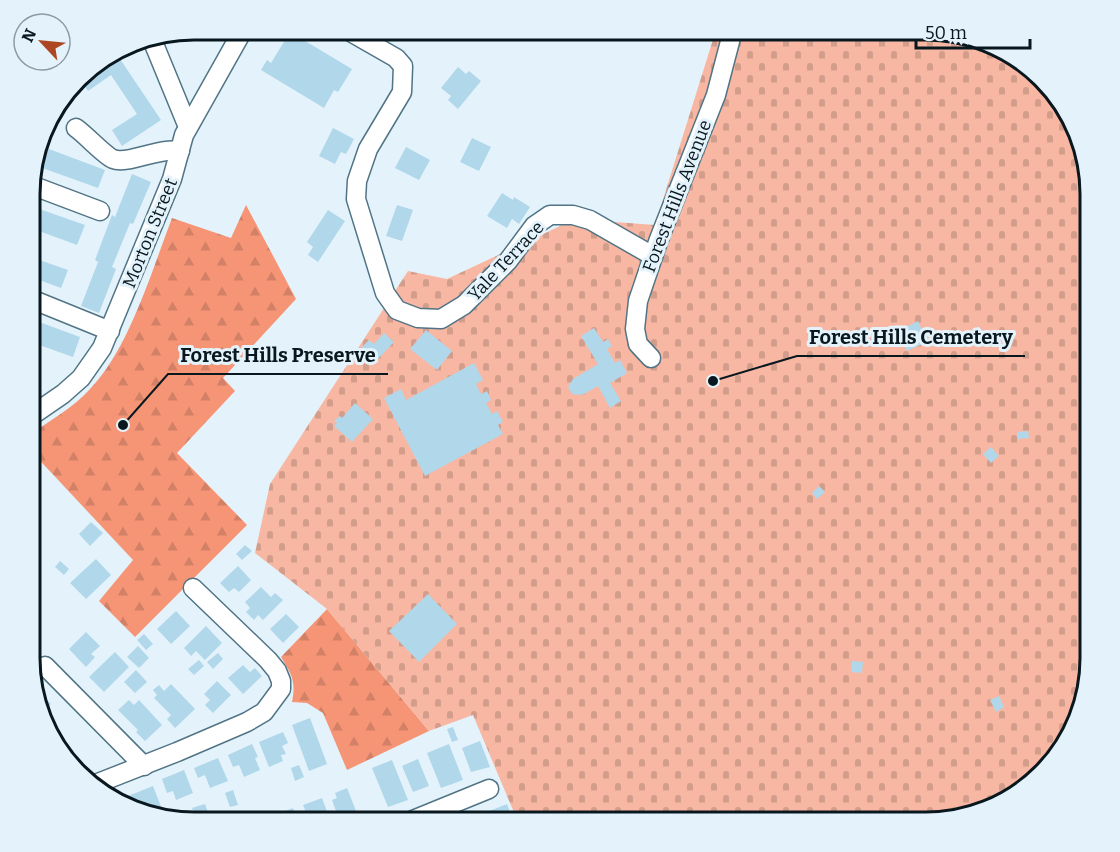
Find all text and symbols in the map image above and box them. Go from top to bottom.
north arrow [12,12,72,72]
scale bar [916,12,1030,50]
text: 50 m [925,22,967,44]
text: N [18,26,40,45]
street label: Forest Hills Avenue [638,117,716,275]
street label: Morton Street [118,174,182,291]
street label: Yale Terrace [463,216,549,306]
callout: Forest Hills Cemetery [797,318,1025,356]
text: Forest Hills Cemetery [809,325,1014,349]
callout: Forest Hills Preserve [168,336,388,374]
text: Forest Hills Preserve [180,343,376,367]

